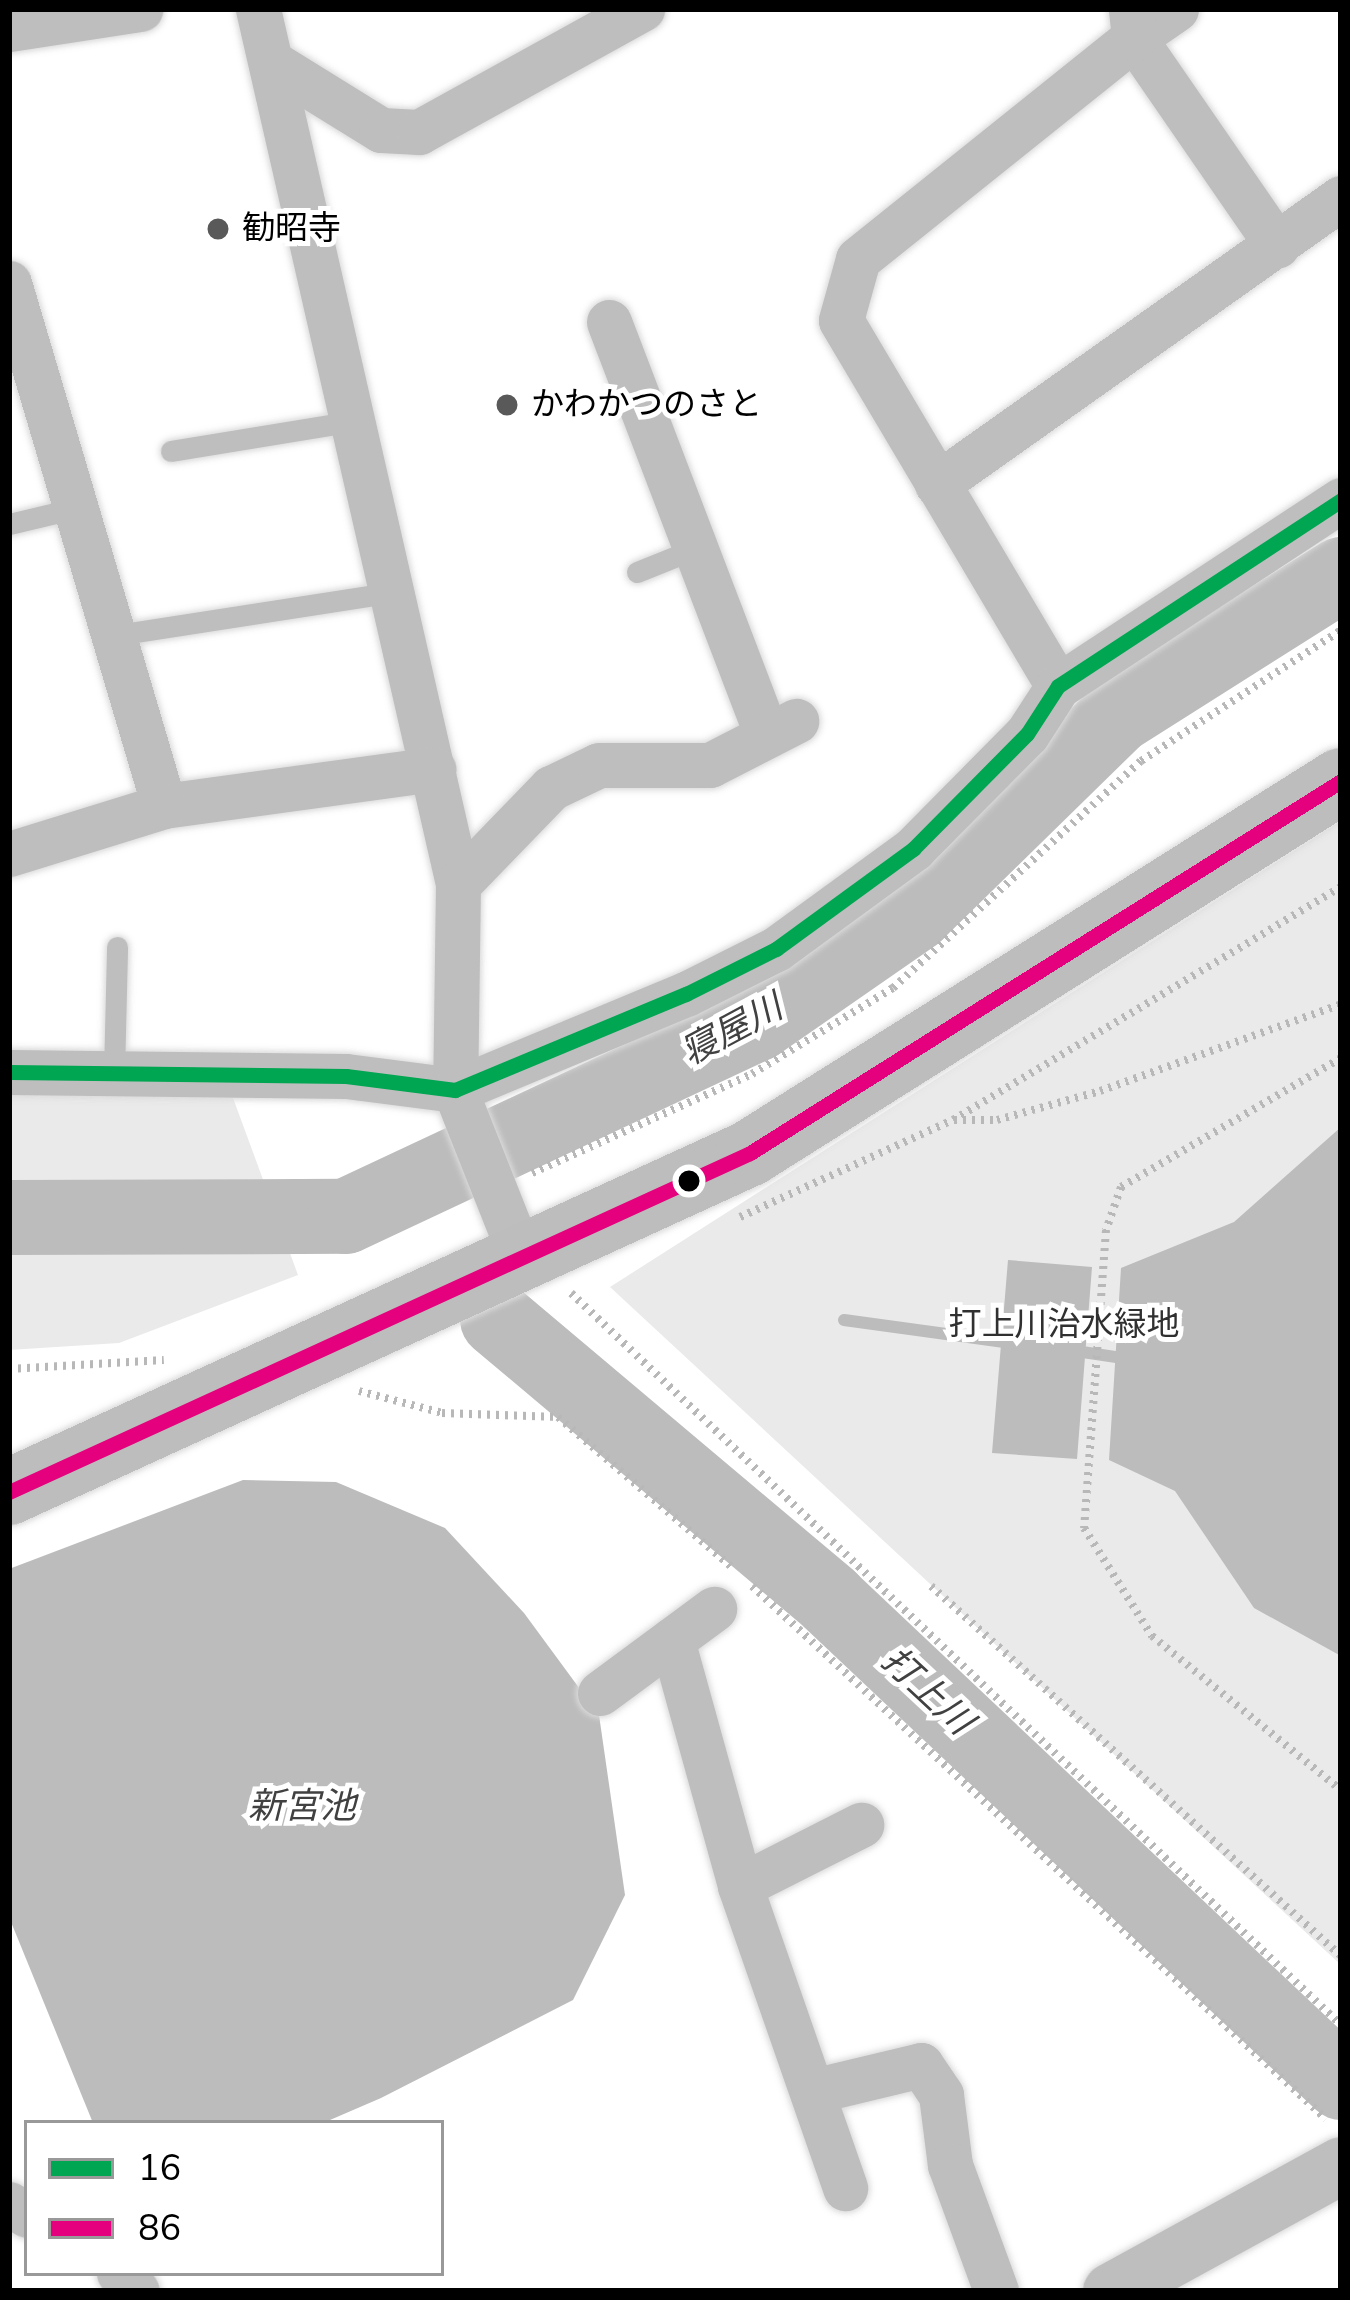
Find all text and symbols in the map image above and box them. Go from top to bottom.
place label: 勧昭寺 [242,209,341,249]
marker: 勧昭寺 [205,216,231,242]
place label: かわかつのさと [531,385,762,425]
marker: かわかつのさと [494,392,520,418]
water label: 寝屋川 [674,986,790,1074]
unlabelled marker [678,1170,700,1192]
park label: 打上川治水緑地 [949,1305,1179,1345]
water label: 打上川 [873,1638,981,1744]
water label: 新宮池 [248,1785,356,1829]
legend [24,2120,444,2276]
text: 16 [138,2144,181,2193]
text: 86 [138,2204,181,2253]

